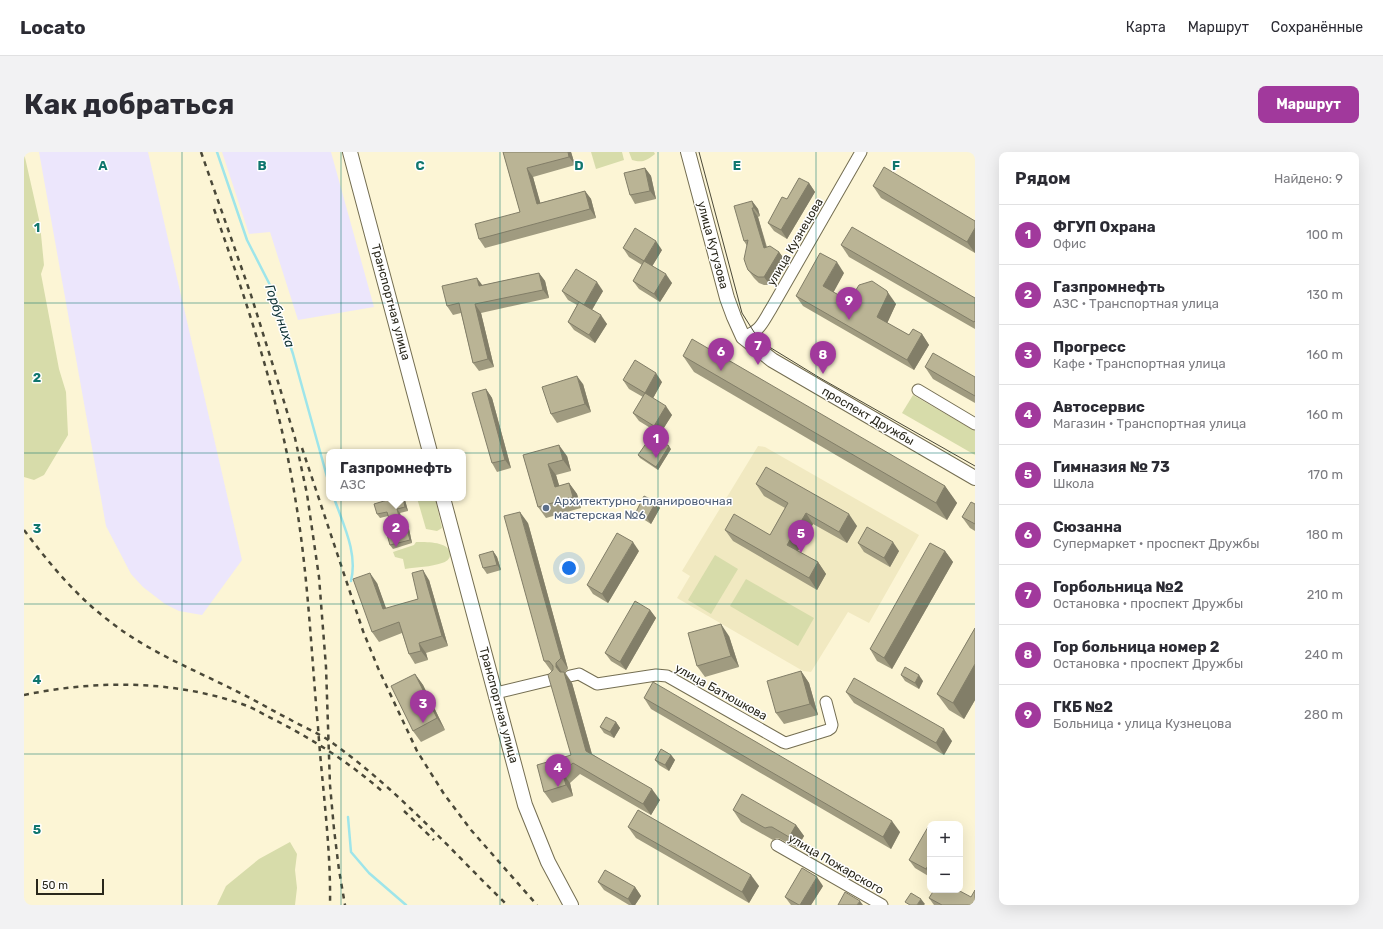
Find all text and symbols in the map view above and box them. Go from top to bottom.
text: Locato [20,16,86,39]
text: Карта [1126,19,1166,36]
text: Маршрут [1188,19,1249,36]
text: Сохранённые [1271,19,1363,36]
button: Маршрут [1258,86,1359,123]
text: Как добраться [24,88,234,121]
text: A [98,158,108,173]
text: B [257,158,267,173]
text: C [415,158,425,173]
text: D [574,158,584,173]
text: E [733,158,741,173]
text: F [892,158,900,173]
text: Рядом [1015,168,1071,188]
text: Найдено: 9 [1274,171,1343,186]
street label: улица Кузнецова [764,196,826,288]
street label: улица Кутузова [695,200,731,290]
text: ФГУП Охрана [1053,218,1156,236]
text: 1 [34,220,40,235]
text: 1 [1025,227,1031,242]
text: 100 m [1306,227,1343,242]
text: Офис [1053,236,1086,251]
street label: Транспортная улица [369,242,413,362]
text: Газпромнефть [1053,278,1165,296]
water label: Горбуниха [262,283,298,350]
pin: 9 [836,287,862,320]
text: 2 [1024,287,1032,302]
text: 130 m [1307,287,1343,302]
text: АЗС · Транспортная улица [1053,296,1219,311]
pin: 7 [745,332,771,365]
pin: 6 [708,338,734,371]
text: Прогресс [1053,338,1126,356]
pin: 8 [810,341,836,374]
text: 3 [1024,347,1032,362]
text: 160 m [1307,347,1343,362]
text: Кафе · Транспортная улица [1053,356,1226,371]
text: 2 [33,370,41,385]
street label: проспект Дружбы [819,384,917,448]
text: Автосервис [1053,398,1145,416]
text: 4 [1024,407,1032,422]
text: 160 m [1307,407,1343,422]
text: Магазин · Транспортная улица [1053,416,1246,431]
pin: 1 [643,425,669,458]
popup [326,449,466,501]
text: Гимназия № 73 [1053,458,1170,476]
text: Газпромнефть [340,459,452,477]
text: 5 [1024,467,1032,482]
text: 170 m [1308,467,1343,482]
text: Школа [1053,476,1094,491]
text: АЗС [340,477,366,492]
place label: Архитектурно-планировочная мастерская №6 [554,494,732,522]
marker: Архитектурно-планировочная мастерская №6 [541,503,551,513]
pin: 2 [383,514,409,547]
text: Сюзанна [1053,518,1122,536]
pin: 5 [788,520,814,553]
text: 3 [33,521,42,536]
text: 6 [1024,527,1032,542]
text: 180 m [1306,527,1343,542]
text: Супермаркет · проспект Дружбы [1053,536,1259,551]
your location [559,558,579,578]
text: Горбольница №2 [1053,578,1184,596]
text: 7 [1024,587,1032,602]
text: 210 m [1307,587,1343,602]
text: Остановка · проспект Дружбы [1053,596,1243,611]
text: Гор больница номер 2 [1053,638,1220,656]
street label: Транспортная улица [477,645,521,765]
text: 8 [1024,647,1032,662]
text: 240 m [1304,647,1343,662]
text: Остановка · проспект Дружбы [1053,656,1243,671]
street label: улица Батюшкова [672,661,770,723]
text: 4 [33,672,42,687]
pin: 3 [410,690,436,723]
text: ГКБ №2 [1053,698,1113,716]
text: 9 [1024,707,1032,722]
text: 280 m [1304,707,1343,722]
text: Больница · улица Кузнецова [1053,716,1232,731]
pin: 4 [545,754,571,787]
map controls [927,821,963,893]
button: + [927,821,963,857]
text: 5 [33,822,41,837]
street label: улица Пожарского [786,831,886,897]
button: − [927,857,963,893]
scale bar [36,877,104,896]
text: 50 m [42,879,68,892]

